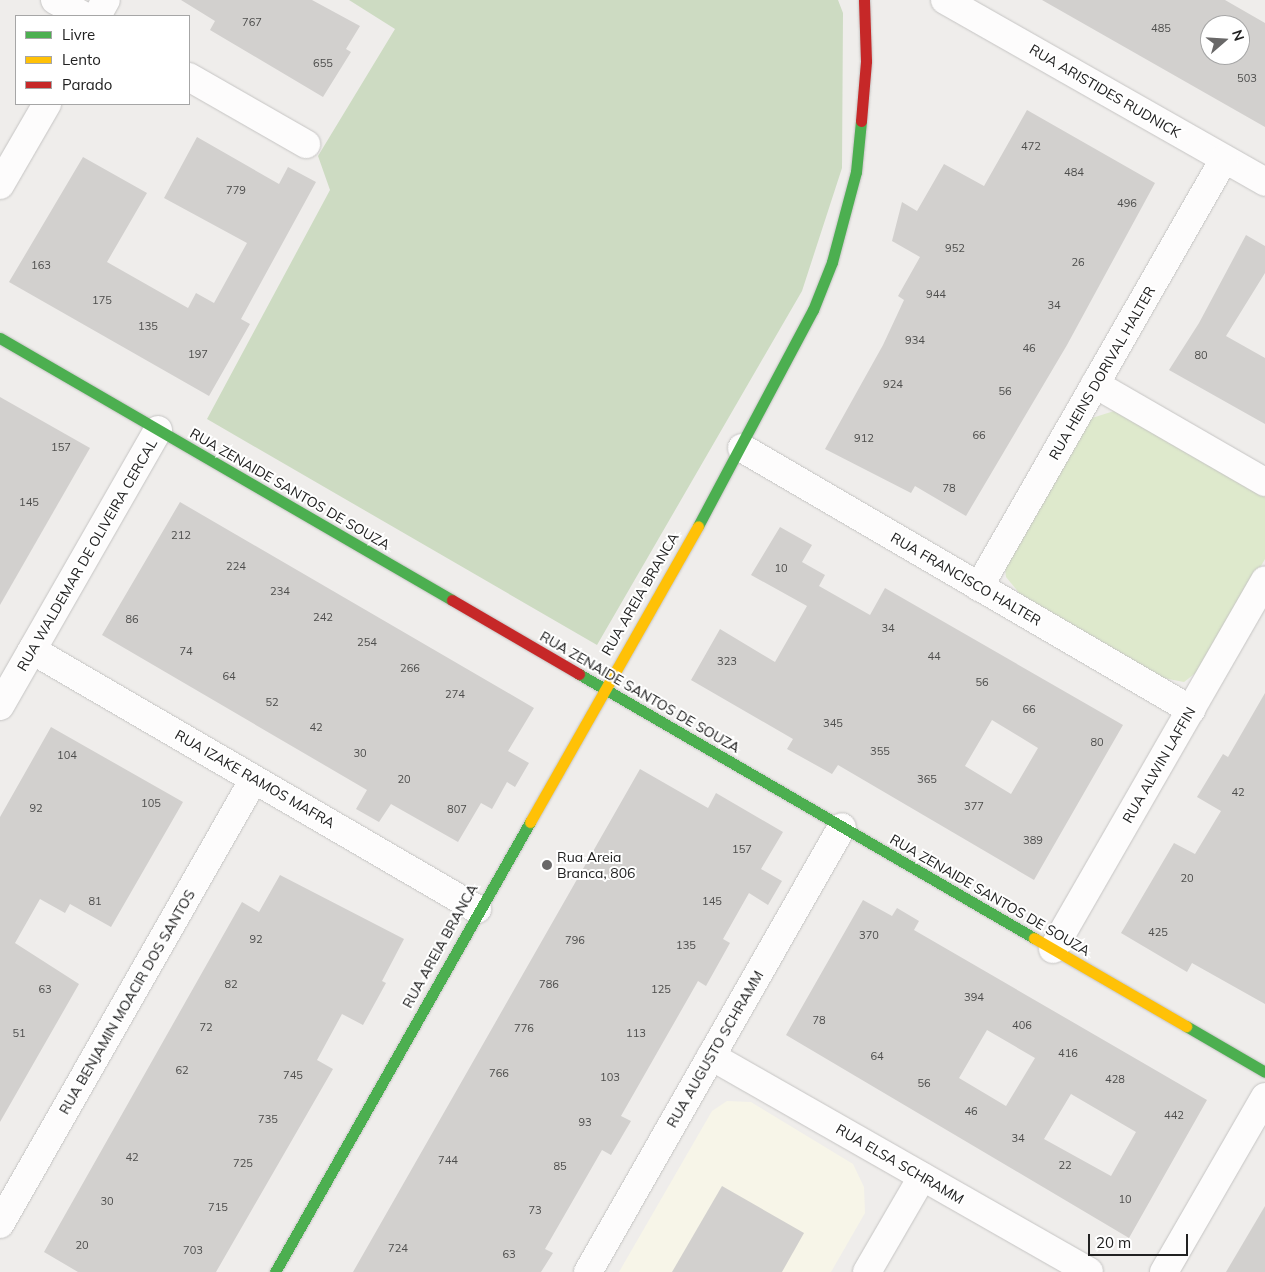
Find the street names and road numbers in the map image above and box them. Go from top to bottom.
street label: RUA ARISTIDES RUDNICK [1026,41,1184,141]
street label: RUA HEINS DORIVAL HALTER [1045,283,1159,463]
street label: RUA ZENAIDE SANTOS DE SOUZA [187,425,393,553]
street label: RUA WALDEMAR DE OLIVEIRA CERCAL [13,436,161,674]
street label: RUA FRANCISCO HALTER [888,529,1044,629]
street label: RUA AREIA BRANCA [598,530,682,658]
street label: RUA ZENAIDE SANTOS DE SOUZA [537,628,743,756]
street label: RUA ALWIN LAFFIN [1119,704,1199,826]
street label: RUA IZAKE RAMOS MAFRA [172,726,338,832]
street label: RUA ZENAIDE SANTOS DE SOUZA [887,831,1093,959]
street label: RUA AREIA BRANCA [399,881,481,1011]
street label: RUA BENJAMIN MOACIR DOS SANTOS [56,887,198,1117]
street label: RUA AUGUSTO SCHRAMM [663,968,767,1130]
street label: RUA ELSA SCHRAMM [833,1121,967,1207]

